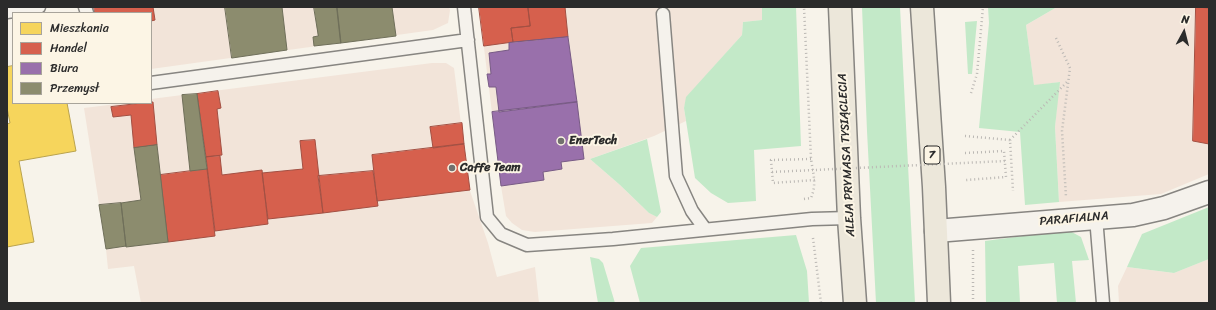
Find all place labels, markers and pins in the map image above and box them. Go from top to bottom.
place label: EnerTech [569,134,617,148]
marker: EnerTech [556,136,566,146]
place label: Caffe Team [460,161,520,175]
marker: Caffe Team [447,163,457,173]

